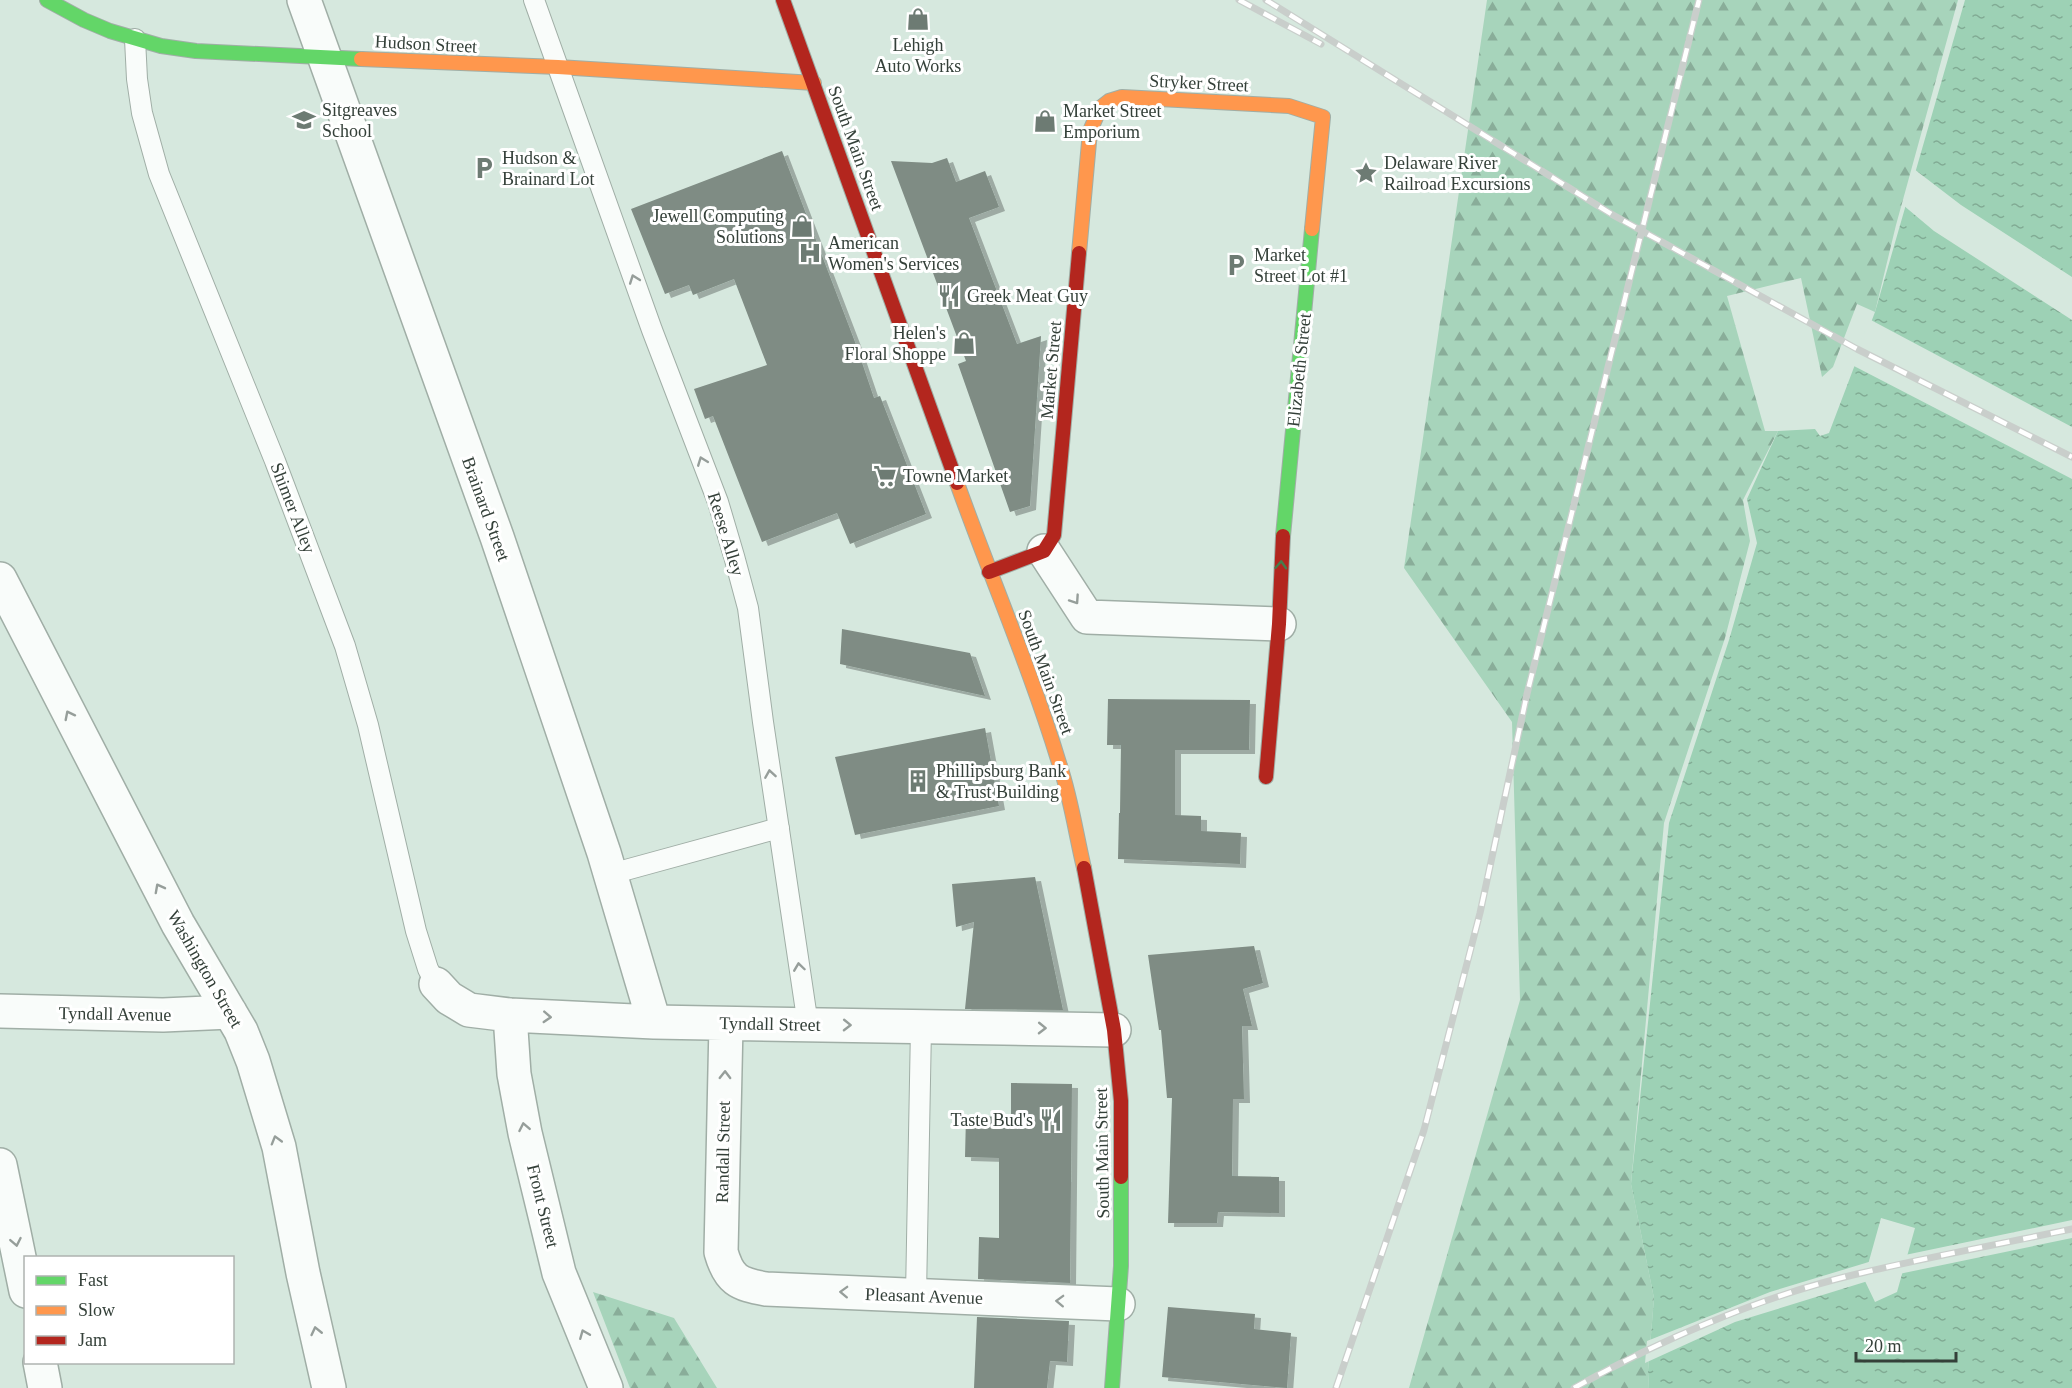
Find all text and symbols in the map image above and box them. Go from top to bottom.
shop icon: Lehigh Auto Works [905,6,931,32]
street label: Hudson Street [374,31,478,57]
place label: Lehigh Auto Works [875,35,961,76]
street label: Stryker Street [1149,70,1249,96]
street label: South Main Street [824,83,888,213]
place label: Sitgreaves School [322,100,397,141]
place label: Market Street Emporium [1063,101,1161,142]
school or university icon: Sitgreaves School [291,107,317,133]
shop icon: Market Street Emporium [1032,108,1058,134]
place label: Hudson & Brainard Lot [502,148,594,189]
place label: Delaware River Railroad Excursions [1384,153,1530,194]
parking icon: Hudson & Brainard Lot [471,155,497,181]
place icon: Delaware River Railroad Excursions [1353,160,1379,186]
place label: Jewell Computing Solutions [653,206,784,247]
shop icon: Jewell Computing Solutions [789,213,815,239]
place label: American Women's Services [828,233,959,274]
hospital icon: American Women's Services [797,240,823,266]
place label: Market Street Lot #1 [1254,245,1348,286]
parking icon: Market Street Lot #1 [1223,252,1249,278]
one-way arrow [629,274,642,285]
restaurant icon: Greek Meat Guy [936,283,962,309]
place label: Greek Meat Guy [967,286,1088,306]
street label: Elizabeth Street [1283,312,1315,428]
street label: Market Street [1037,320,1065,420]
place label: Helen's Floral Shoppe [845,323,946,364]
shop icon: Helen's Floral Shoppe [951,330,977,356]
street label: Brainard Street [458,454,514,564]
one-way arrow [697,457,710,467]
street label: Shimer Alley [267,460,319,556]
supermarket icon: Towne Market [872,463,898,489]
place label: Towne Market [903,466,1008,486]
street label: Reese Alley [704,490,748,578]
one-way arrow [1275,561,1288,570]
one-way arrow [1068,594,1080,604]
street label: South Main Street [1014,607,1078,737]
one-way arrow [65,711,77,722]
place label: Phillipsburg Bank & Trust Building [936,761,1066,802]
building icon: Phillipsburg Bank & Trust Building [905,768,931,794]
one-way arrow [765,769,777,778]
one-way arrow [155,884,167,895]
street label: Washington Street [163,907,247,1031]
one-way arrow [794,962,806,971]
street label: Tyndall Avenue [58,1003,172,1025]
one-way arrow [543,1010,552,1023]
street label: Tyndall Street [719,1013,821,1035]
one-way arrow [843,1019,852,1031]
one-way arrow [1038,1022,1047,1034]
one-way arrow [719,1071,731,1080]
street label: South Main Street [1091,1087,1113,1219]
street label: Randall Street [712,1101,734,1203]
restaurant icon: Taste Bud's [1038,1107,1064,1133]
place label: Taste Bud's [951,1110,1033,1130]
one-way arrow [518,1122,531,1132]
one-way arrow [271,1135,283,1146]
street label: Front Street [523,1162,563,1250]
one-way arrow [9,1237,22,1247]
legend [24,1256,234,1364]
text: Fast [78,1270,108,1290]
street label: Pleasant Avenue [865,1284,983,1308]
one-way arrow [839,1286,848,1299]
one-way arrow [1055,1295,1064,1308]
text: Slow [78,1300,115,1320]
scale bar [1856,1325,1956,1363]
one-way arrow [311,1326,324,1336]
one-way arrow [579,1329,591,1340]
text: Jam [78,1330,107,1350]
text: 20 m [1865,1336,1902,1356]

